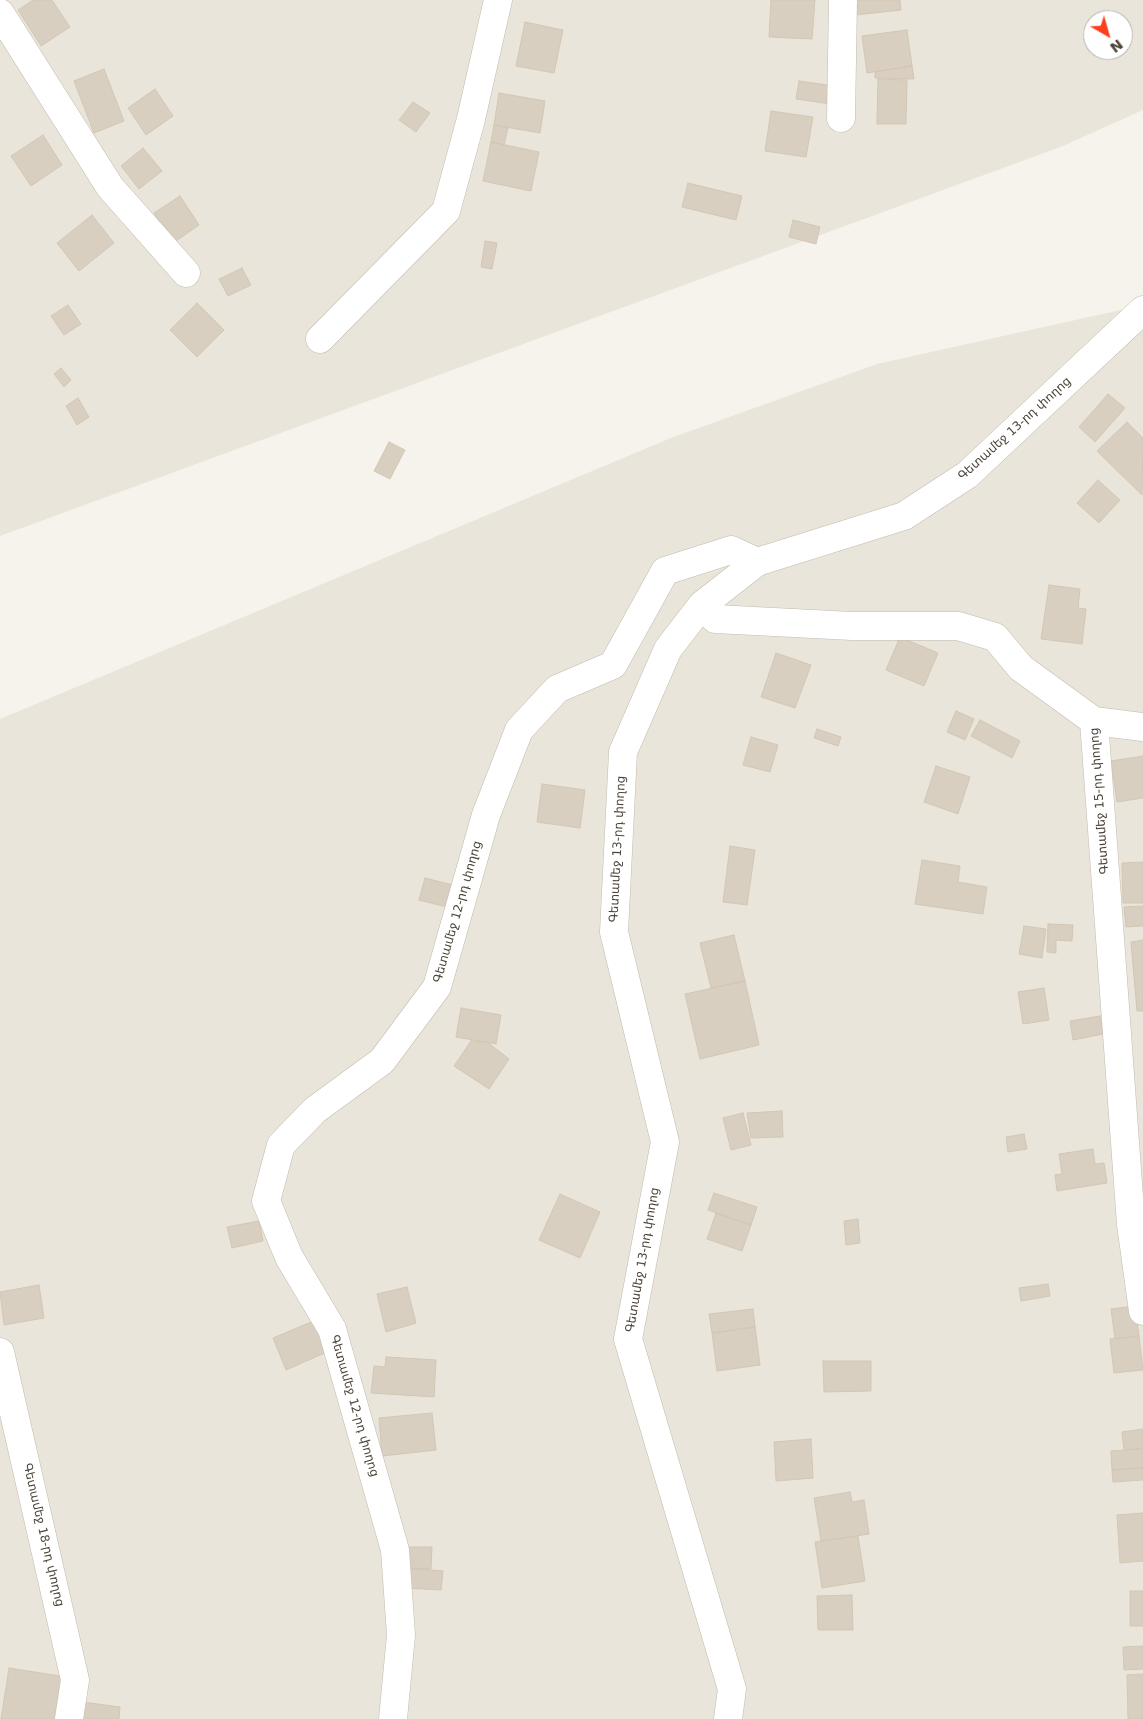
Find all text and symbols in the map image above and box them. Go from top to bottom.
north arrow [1083,10,1133,60]
text: N [1107,36,1126,56]
street label: Գետամեջ 13-րդ փողոց [956,375,1074,483]
street label: Գետամեջ 15-րդ փողոց [1088,727,1112,875]
street label: Գետամեջ 13-րդ փողոց [607,775,629,923]
street label: Գետամեջ 12-րդ փողոց [431,839,485,985]
street label: Գետամեջ 13-րդ փողոց [623,1186,663,1334]
street label: Գետամեջ 12-րդ փողոց [327,1333,381,1479]
street label: Գետամեջ 18-րդ փողոց [19,1462,67,1608]

